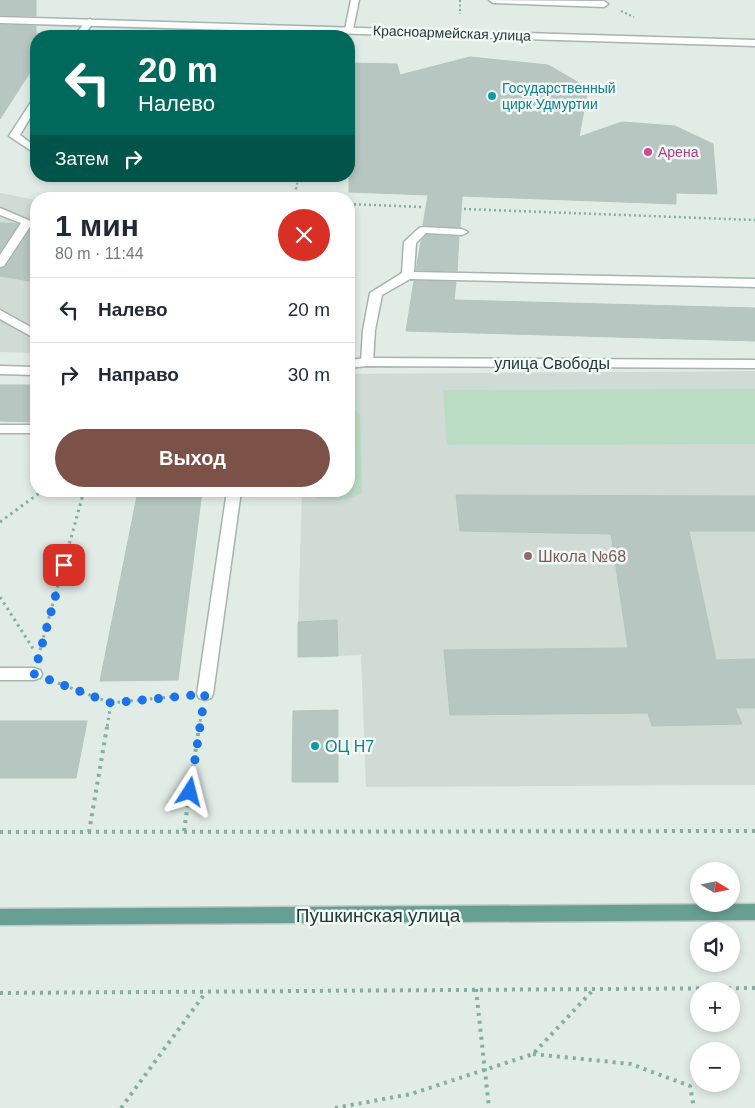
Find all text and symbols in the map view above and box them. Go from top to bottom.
street label: Красноармейская улица [373,22,532,44]
icon: left [55,50,120,115]
text: 20 m [138,50,218,89]
place label: Государственный цирк Удмуртии [502,80,616,112]
marker: Государственный цирк Удмуртии [486,90,498,102]
text: Налево [138,91,215,116]
place label: Арена [658,144,699,160]
icon: right [119,145,147,173]
marker: Арена [642,146,654,158]
text: Затем [55,148,109,169]
text: 1 мин [55,209,139,242]
button: close [278,209,330,261]
text: 80 m · 11:44 [55,245,144,262]
icon: left [55,296,83,324]
text: Налево [98,299,168,320]
text: 20 m [288,299,330,320]
street label: улица Свободы [494,355,610,372]
icon: right [55,361,83,389]
text: Направо [98,364,179,385]
text: 30 m [288,364,330,385]
button: Выход [55,429,330,487]
pin [43,544,85,586]
place label: Школа №68 [538,548,626,565]
marker: Школа №68 [522,550,534,562]
icon: arrive [50,551,78,579]
place label: ОЦ H7 [325,738,374,755]
marker: ОЦ H7 [309,740,321,752]
position arrow [163,765,215,817]
north arrow [690,862,740,912]
map controls [690,862,740,1092]
street label: Пушкинская улица [296,905,461,926]
button: sound [690,922,740,972]
button: + [690,982,740,1032]
button: − [690,1042,740,1092]

